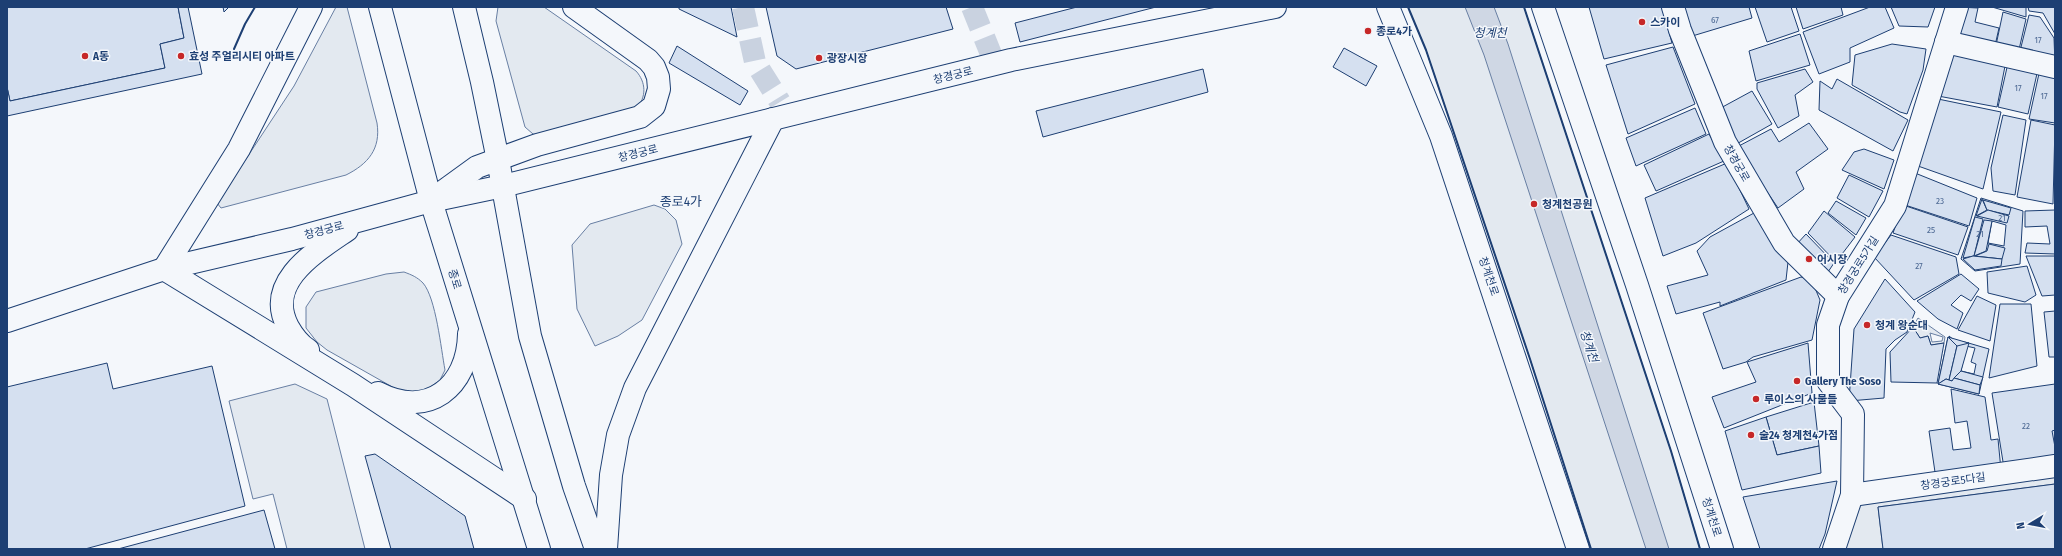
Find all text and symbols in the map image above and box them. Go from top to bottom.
house number: 67 [1711,15,1719,25]
place label: 스카이 [1650,16,1680,29]
marker: 스카이 [1637,17,1647,27]
place label: 종로4가 [1376,25,1412,38]
marker: 종로4가 [1363,26,1373,36]
water label: 청계천 [1473,26,1509,40]
house number: 17 [2034,35,2042,45]
place label: A동 [92,50,109,63]
place label: 효성 주얼리시티 아파트 [189,50,295,63]
marker: A동 [80,51,90,61]
marker: 효성 주얼리시티 아파트 [176,51,186,61]
place label: 광장시장 [827,52,867,65]
marker: 광장시장 [814,53,824,63]
street label: 창경궁로 [932,64,974,87]
house number: 17 [2014,83,2022,93]
house number: 17 [2040,91,2048,101]
street label: 창경궁로 [617,142,659,165]
street label: 창경궁로 [1721,142,1752,184]
district label: 종로4가 [660,194,702,209]
house number: 23 [1936,196,1944,206]
place label: 청계천공원 [1542,198,1593,211]
marker: 청계천공원 [1529,199,1539,209]
house number: 21 [1998,213,2006,223]
street label: 창경궁로 [303,219,345,242]
house number: 25 [1927,225,1935,235]
house number: 21 [1976,229,1984,239]
street label: 창경궁로5가길 [1835,234,1881,297]
place label: 어시장 [1817,253,1847,266]
marker: 어시장 [1804,254,1814,264]
street label: 청계천로 [1476,255,1501,297]
house number: 27 [1915,261,1923,271]
street label: 종로 [445,268,464,291]
place label: 청계 왕순대 [1875,319,1928,332]
marker: 청계 왕순대 [1862,320,1872,330]
water label: 청계천 [1577,328,1601,366]
place label: Gallery The Soso [1805,375,1881,388]
marker: Gallery The Soso [1792,376,1802,386]
place label: 루이스의 사물들 [1764,393,1837,406]
marker: 루이스의 사물들 [1751,394,1761,404]
house number: 22 [2022,421,2030,431]
place label: 술24 청계천4가점 [1759,429,1838,442]
marker: 술24 청계천4가점 [1746,430,1756,440]
street label: 창경궁로5다길 [1920,470,1987,493]
street label: 청계천로 [1699,496,1724,538]
north arrow [2010,504,2050,544]
text: N [2014,521,2028,530]

